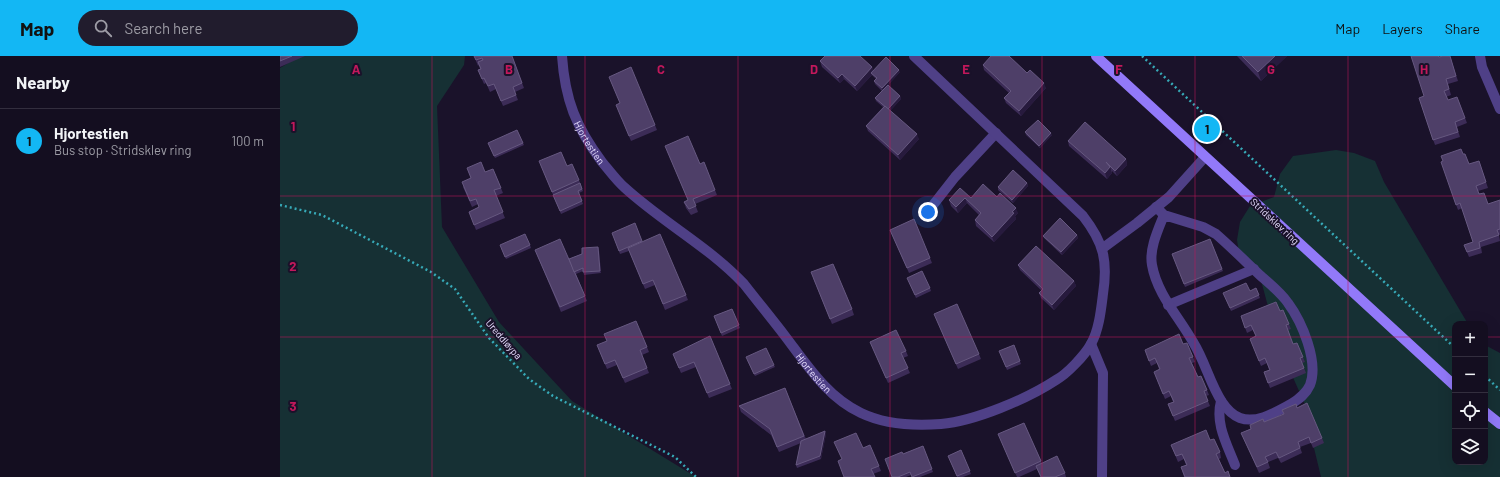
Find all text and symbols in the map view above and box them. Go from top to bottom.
search box [78,10,358,46]
text: Map [20,17,54,40]
icon: search [92,17,114,39]
text: Search here [124,19,202,37]
text: Map [1335,20,1360,37]
text: Layers [1382,20,1423,37]
text: Share [1445,20,1480,37]
text: A [352,61,361,77]
text: B [505,61,513,77]
text: C [657,61,665,77]
text: D [810,61,818,77]
text: E [962,61,970,77]
text: F [1115,61,1123,77]
text: G [1267,61,1275,77]
text: H [1420,61,1428,77]
text: Nearby [16,72,70,92]
pin: 1 [1194,114,1220,144]
text: 1 [291,118,295,134]
street label: Hjortestien [572,119,607,166]
text: Hjortestien [54,124,129,142]
text: 1 [27,133,31,149]
text: 100 m [231,133,264,149]
text: Bus stop · Stridsklev ring [54,142,192,158]
street label: Stridsklev ring [1248,195,1302,247]
your location [918,202,938,222]
text: 2 [289,258,297,274]
street label: Ureddløypa [483,317,525,361]
map controls [1452,321,1488,465]
button: + [1452,321,1488,357]
street label: Hjortestien [794,350,834,395]
button: − [1452,357,1488,393]
button: locate [1452,393,1488,429]
text: 3 [289,398,297,414]
button: layers [1452,429,1488,465]

